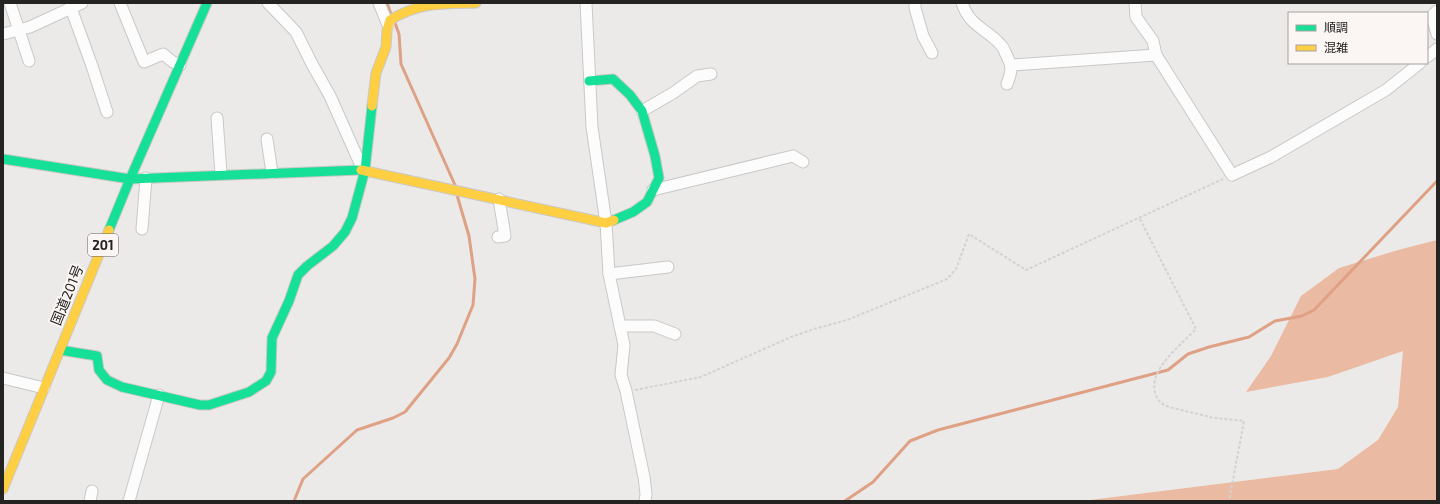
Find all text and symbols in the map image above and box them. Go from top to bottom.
legend [1288,12,1428,64]
text: 順調 [1324,20,1348,34]
text: 混雑 [1324,40,1348,54]
road number: 201 [88,234,118,256]
street label: 国道201号 [47,262,86,328]

